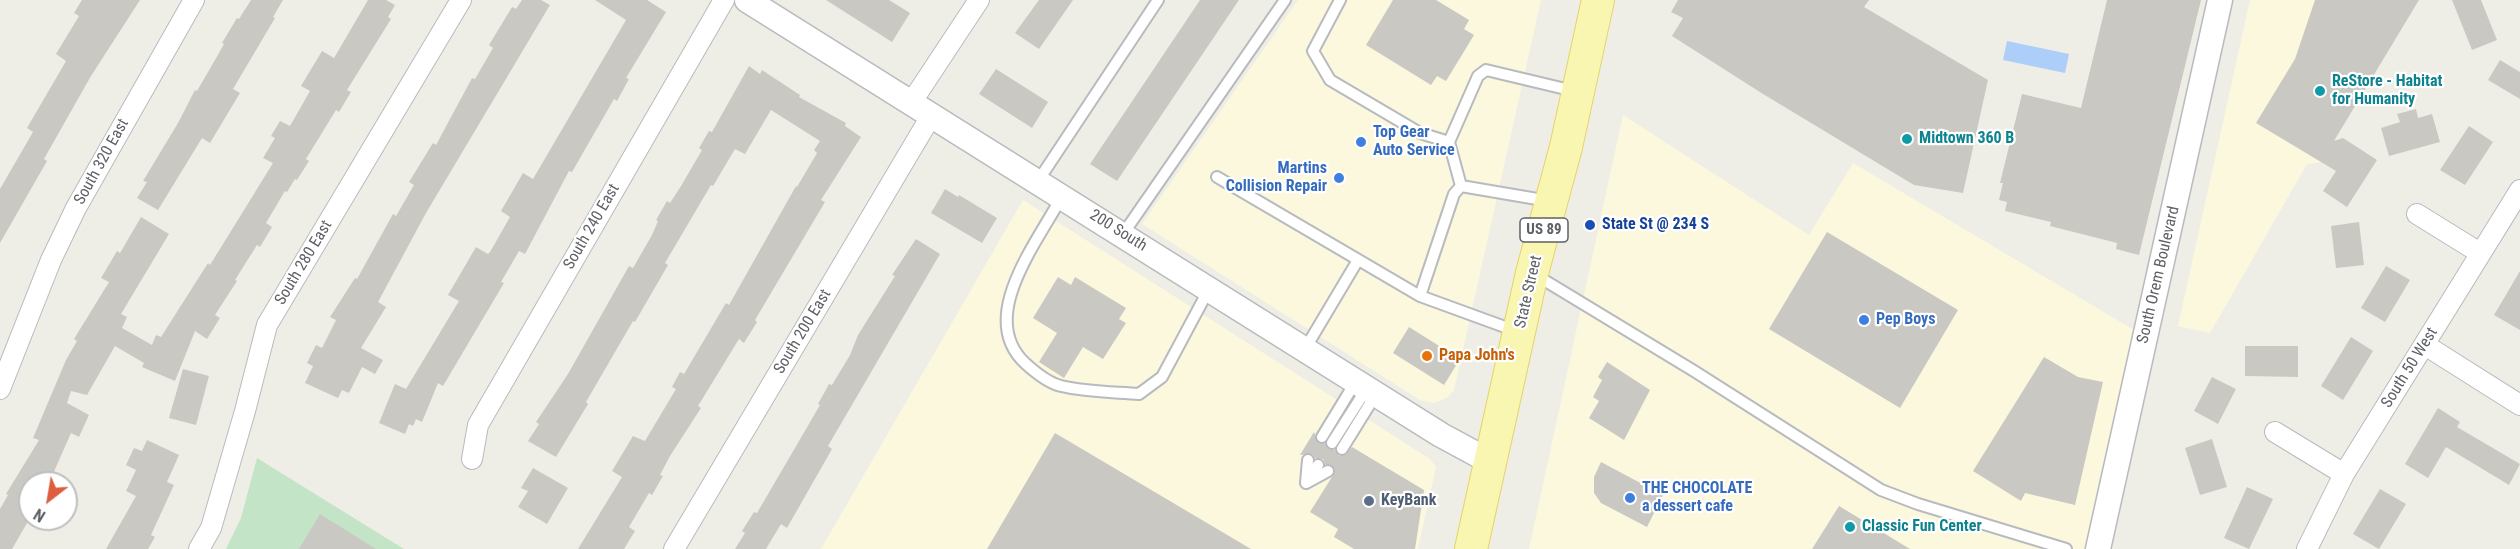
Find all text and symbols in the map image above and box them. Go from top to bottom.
place label: ReStore - Habitat for Humanity [2332,72,2442,110]
marker: ReStore - Habitat for Humanity [2313,84,2327,98]
street label: South 320 East [71,116,133,208]
place label: Top Gear Auto Service [1373,123,1455,161]
place label: Midtown 360 B [1919,129,2014,149]
marker: Midtown 360 B [1900,132,1914,146]
marker: Top Gear Auto Service [1354,135,1368,149]
place label: Martins Collision Repair [1226,159,1327,197]
marker: Martins Collision Repair [1332,171,1346,185]
street label: South 240 East [560,181,624,273]
street label: South Orem Boulevard [2134,204,2184,346]
street label: 200 South [1086,206,1150,256]
place label: State St @ 234 S [1602,215,1709,235]
street label: South 280 East [271,217,337,309]
road number: US 89 [1520,218,1568,242]
marker: State St @ 234 S [1583,218,1597,232]
street label: State Street [1511,254,1547,330]
street label: South 200 East [770,286,836,378]
place label: Pep Boys [1876,310,1935,330]
marker: Pep Boys [1857,313,1871,327]
street label: South 50 West [2378,324,2442,412]
place label: Papa John's [1439,346,1515,366]
marker: Papa John's [1420,349,1434,363]
north arrow [18,471,78,531]
place label: THE CHOCOLATE a dessert cafe [1642,479,1752,517]
place label: KeyBank [1381,491,1436,511]
marker: THE CHOCOLATE a dessert cafe [1623,491,1637,505]
marker: KeyBank [1362,494,1376,508]
text: N [30,504,49,526]
place label: Classic Fun Center [1862,517,1982,537]
marker: Classic Fun Center [1843,520,1857,534]

